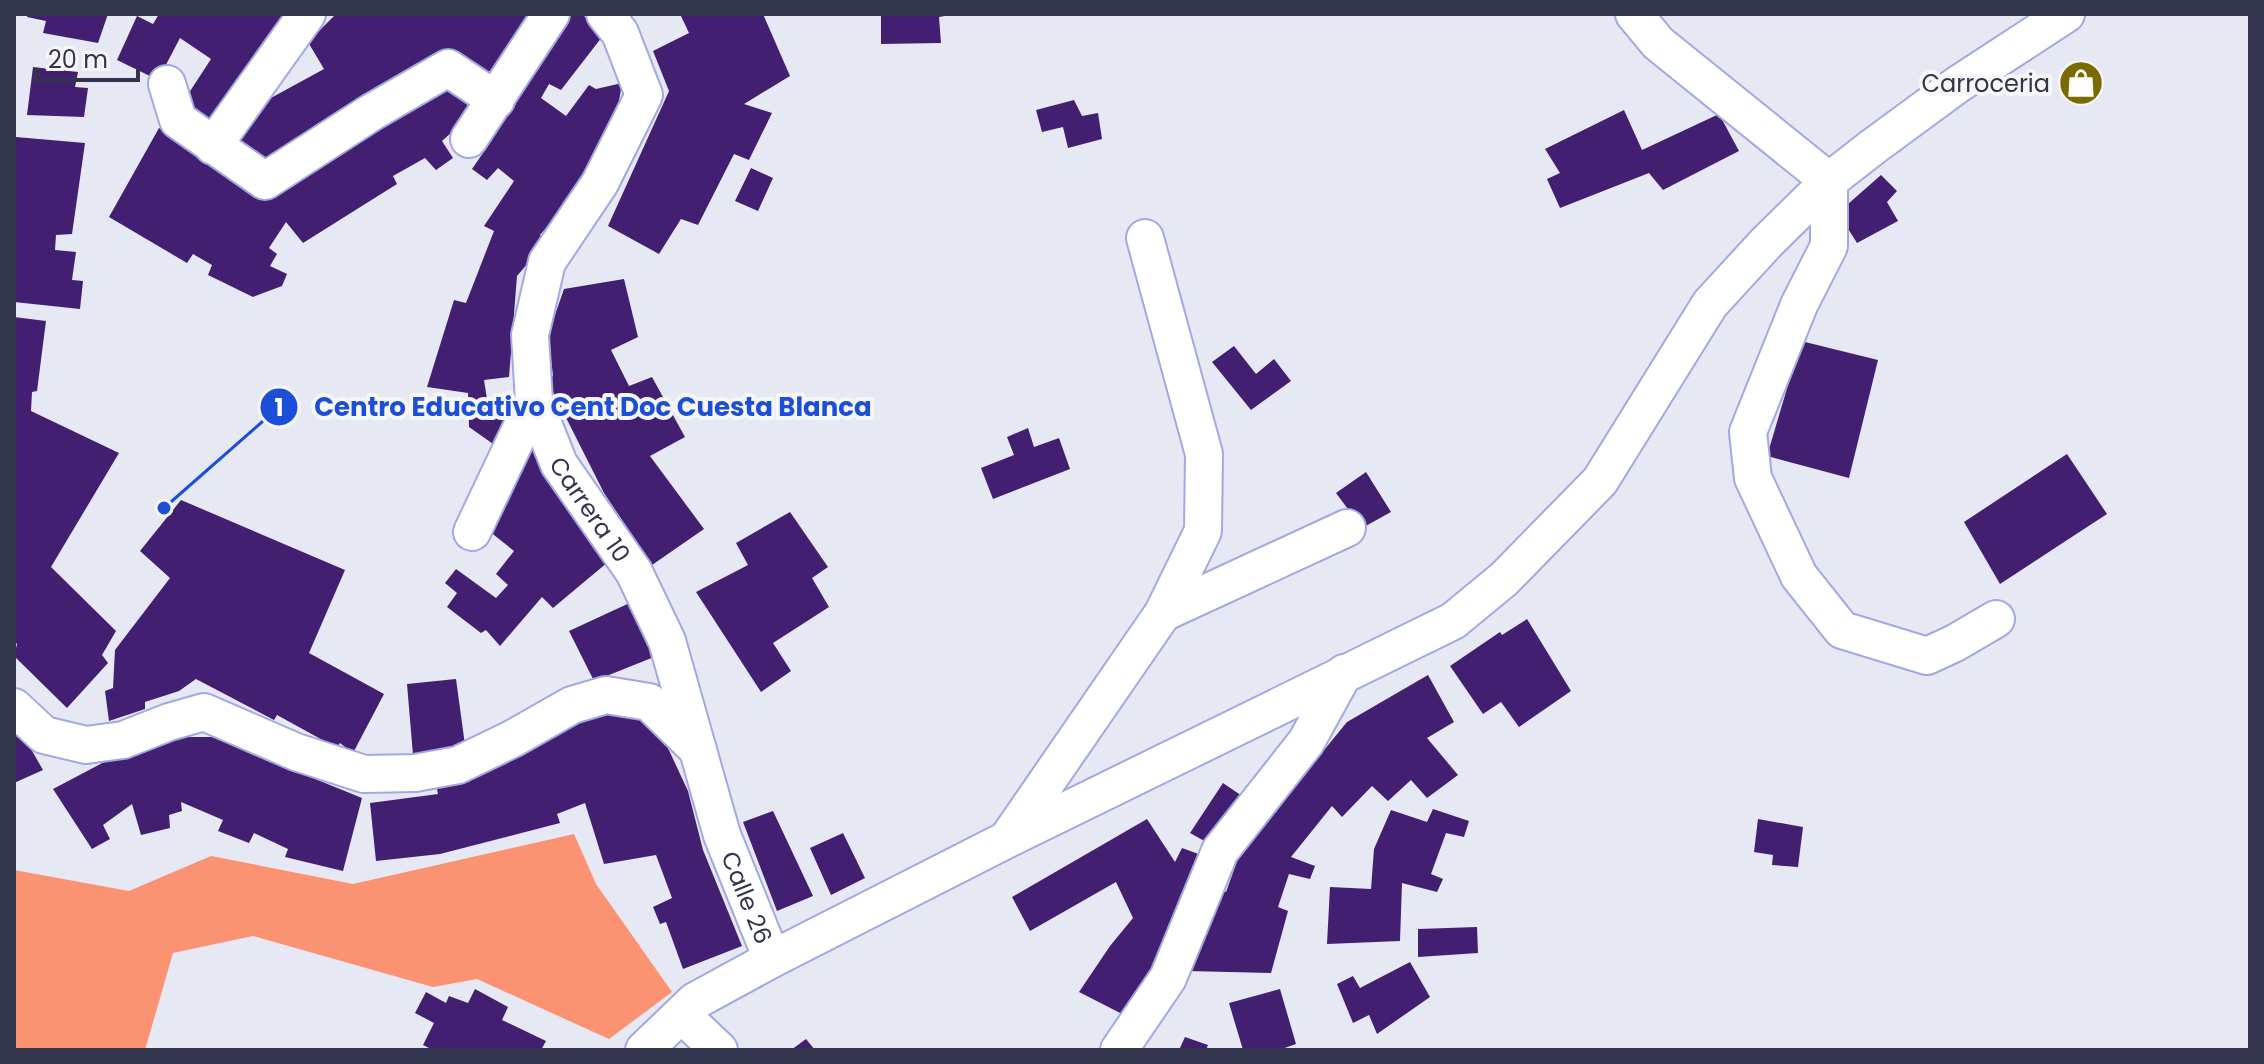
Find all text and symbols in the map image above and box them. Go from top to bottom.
scale bar [36,32,138,82]
text: 20 m [48,43,108,76]
shop icon: Carroceria [2057,59,2105,107]
place label: Carroceria [1921,67,2050,100]
callout: Centro Educativo Cent Doc Cuesta Blanca [259,382,888,432]
text: Centro Educativo Cent Doc Cuesta Blanca [314,389,872,425]
text: 1 [274,391,284,424]
street label: Carrera 10 [542,450,639,569]
street label: Calle 26 [714,846,781,949]

